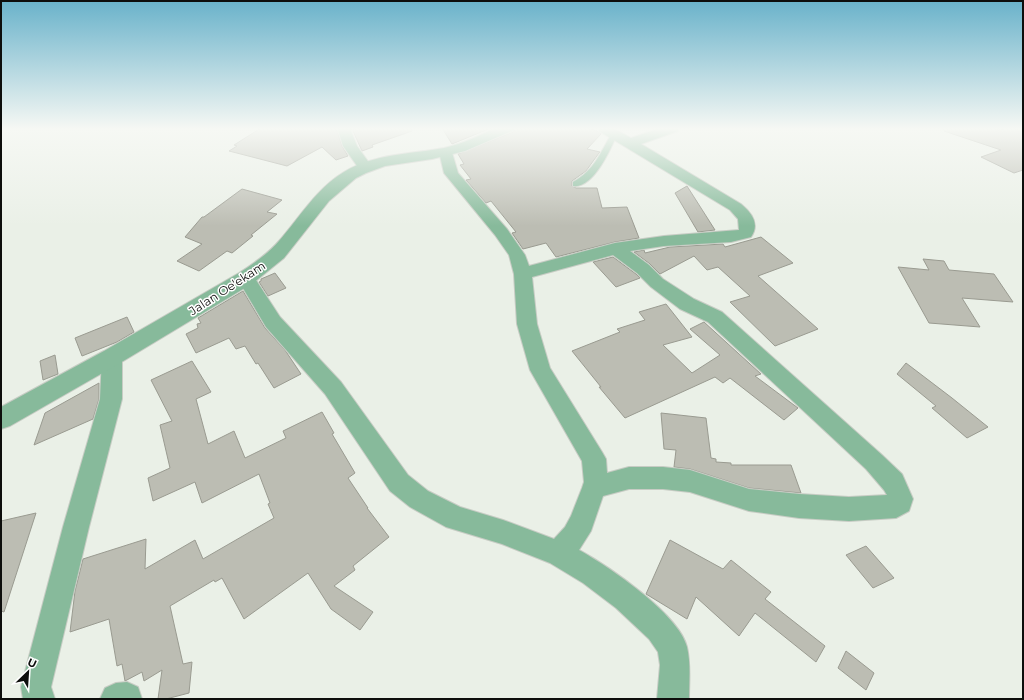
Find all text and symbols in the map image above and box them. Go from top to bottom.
street label: Jalan Oe'ekam [185,258,268,319]
north arrow [8,652,48,692]
text: U [25,655,39,671]

